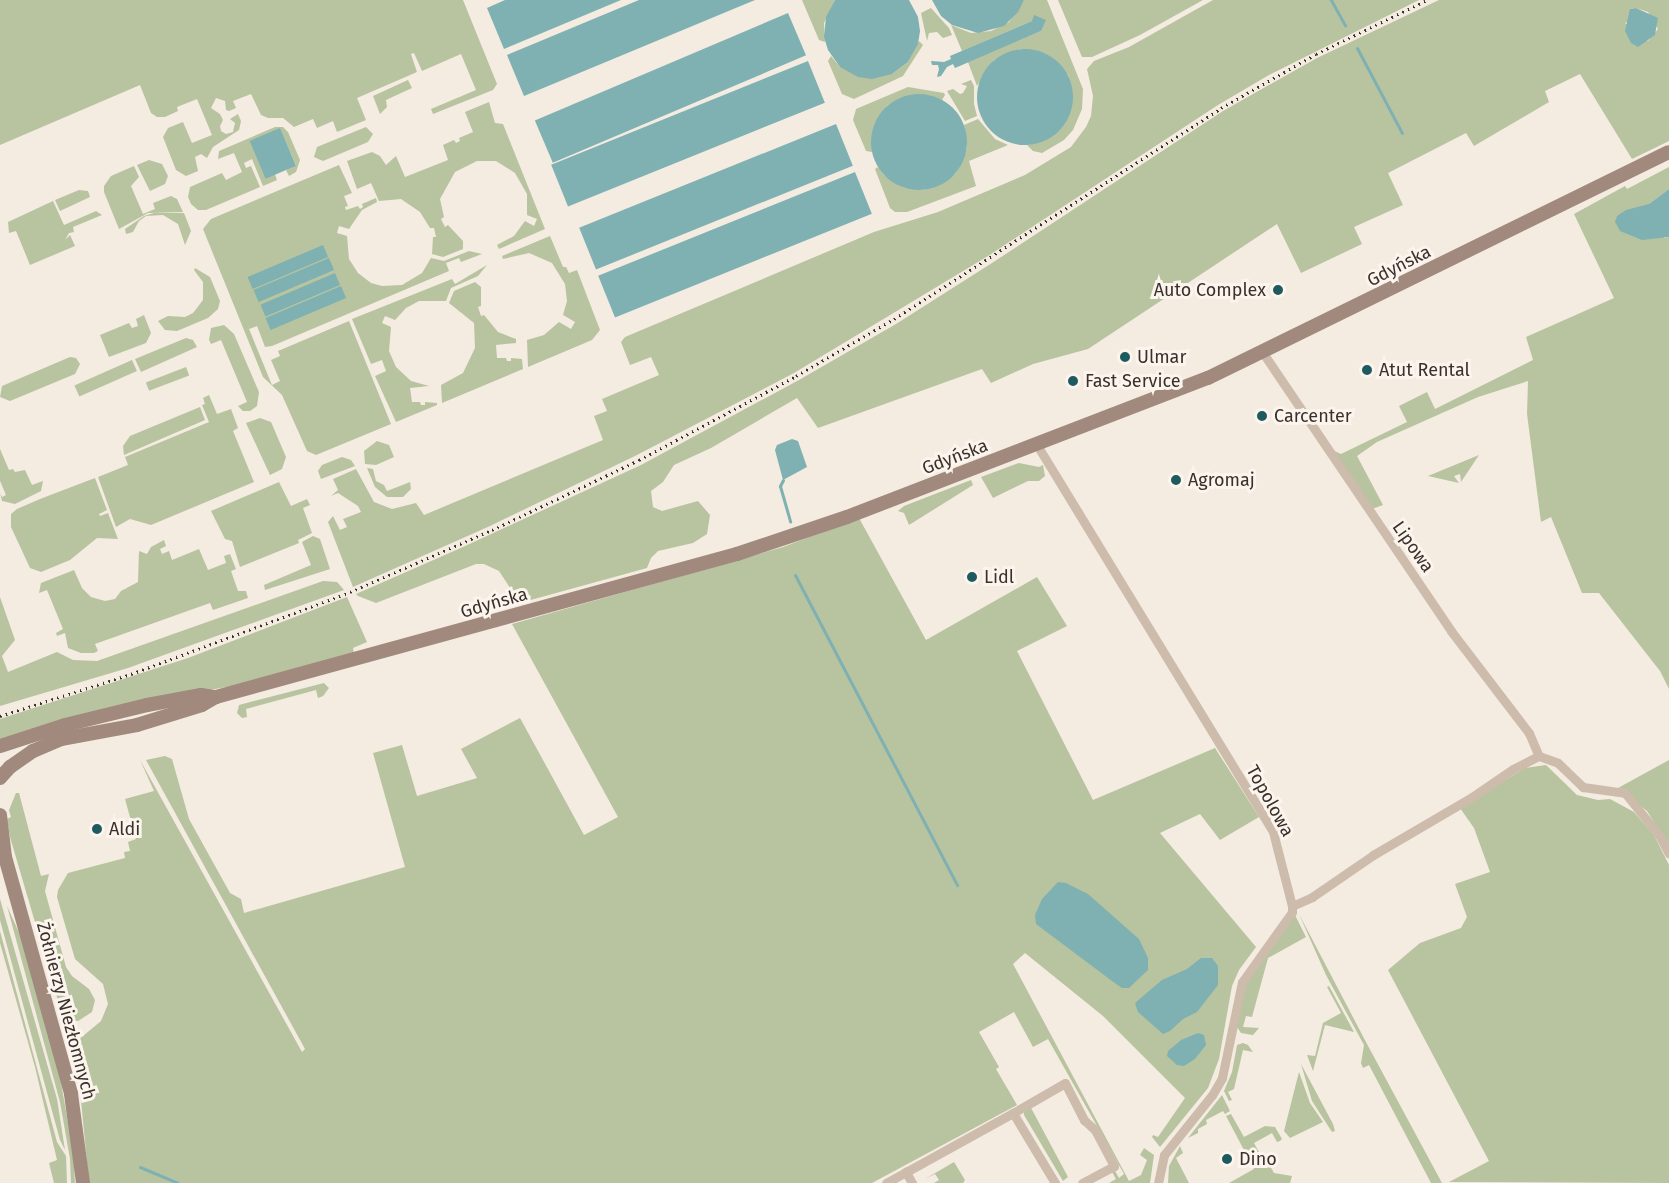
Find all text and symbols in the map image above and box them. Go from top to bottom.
street label: Gdyńska [1364,241,1434,291]
place label: Auto Complex [1154,279,1266,301]
marker: Auto Complex [1271,283,1285,297]
place label: Ulmar [1137,346,1186,368]
marker: Ulmar [1118,350,1132,364]
place label: Atut Rental [1379,359,1470,381]
marker: Atut Rental [1360,363,1374,377]
place label: Fast Service [1085,370,1181,392]
marker: Fast Service [1066,374,1080,388]
place label: Carcenter [1274,405,1352,427]
marker: Carcenter [1255,409,1269,423]
street label: Gdyńska [919,435,991,479]
place label: Agromaj [1188,469,1255,491]
marker: Agromaj [1169,473,1183,487]
street label: Lipowa [1388,517,1438,577]
place label: Lidl [984,566,1014,588]
marker: Lidl [965,570,979,584]
street label: Gdyńska [458,583,530,623]
street label: Topolowa [1242,762,1298,840]
place label: Aldi [109,818,140,840]
marker: Aldi [90,822,104,836]
street label: Żołnierzy Niezłomnych [32,920,100,1102]
place label: Dino [1239,1148,1277,1170]
marker: Dino [1220,1152,1234,1166]

